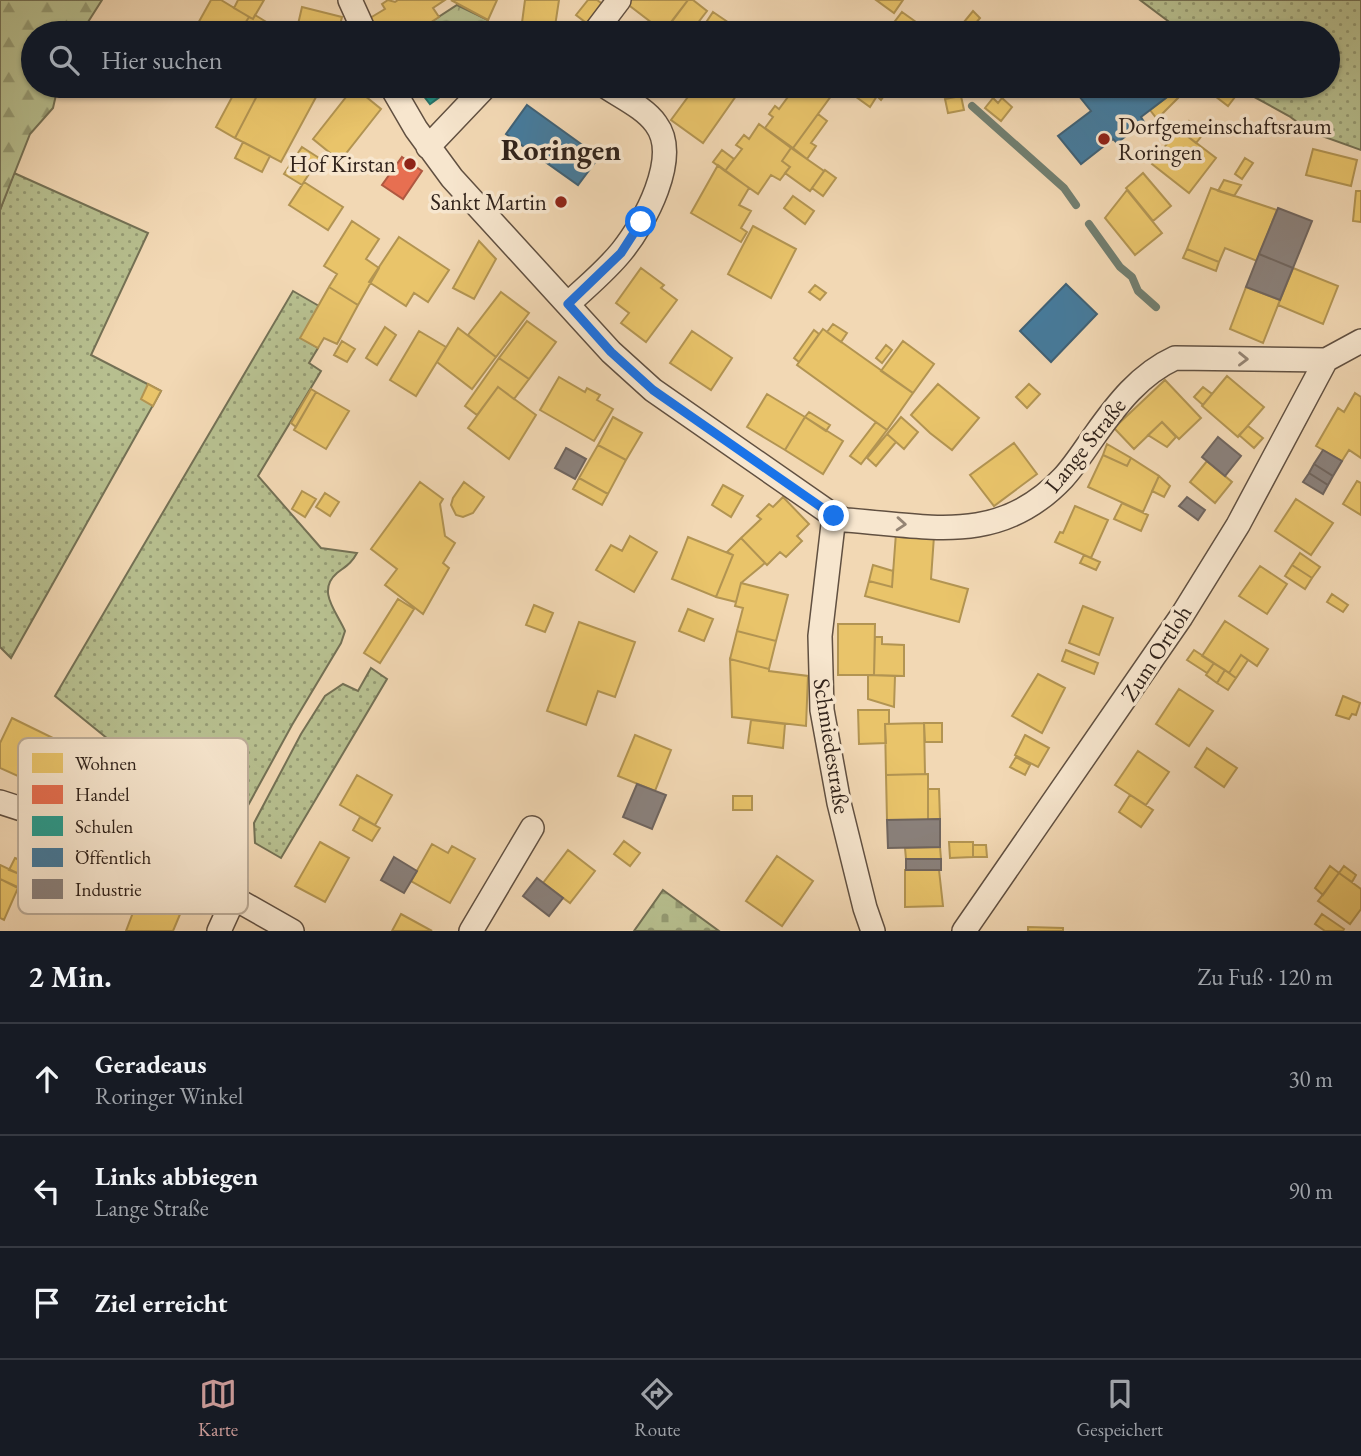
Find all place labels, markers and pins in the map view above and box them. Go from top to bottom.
place label: Dorfgemeinschaftsraum Roringen [1118,111,1332,167]
marker: Dorfgemeinschaftsraum Roringen [1096,131,1112,147]
place label: Hof Kirstan [289,149,396,179]
marker: Hof Kirstan [402,156,418,172]
place label: Sankt Martin [430,187,547,217]
marker: Sankt Martin [553,194,569,210]

